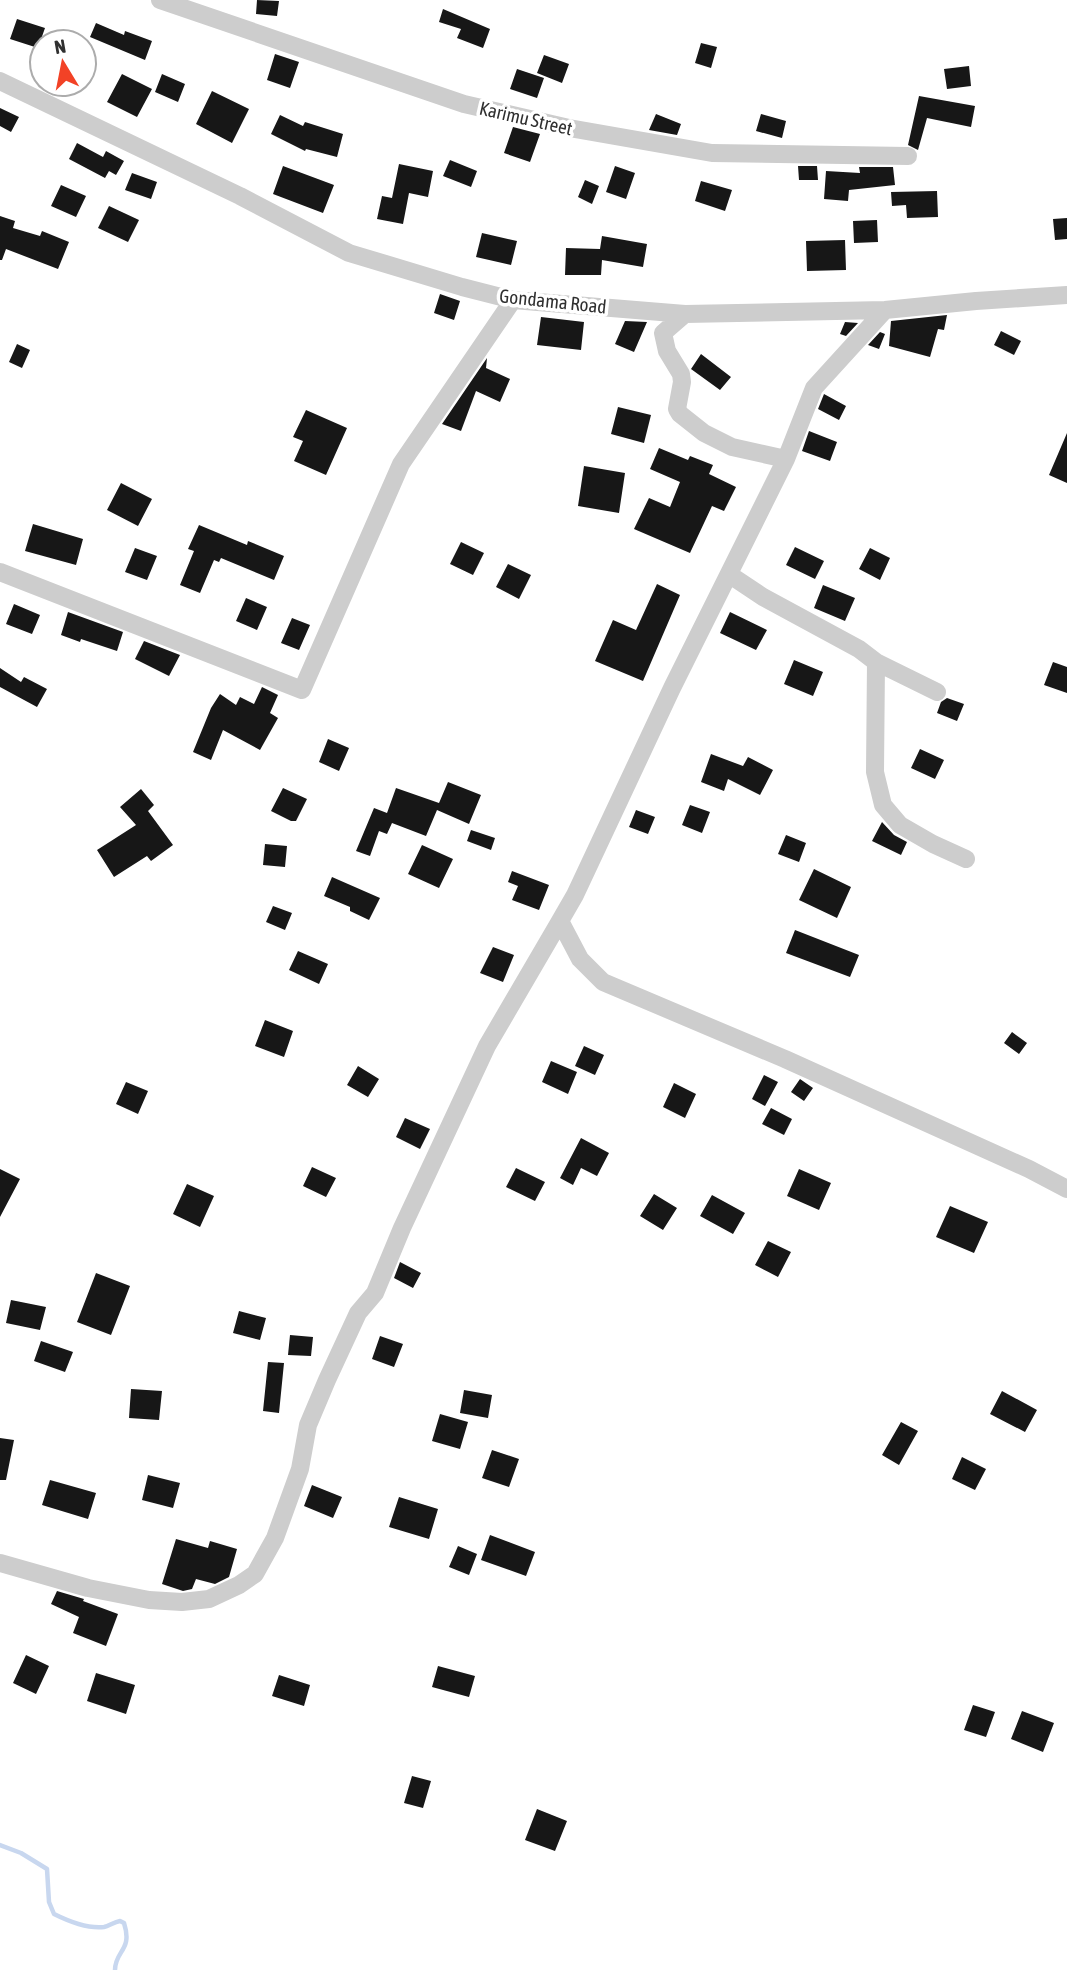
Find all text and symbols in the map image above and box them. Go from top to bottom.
north arrow [28,28,98,98]
text: N [53,34,67,58]
street label: Karimu Street [477,97,575,139]
street label: Gondama Road [498,284,608,318]

